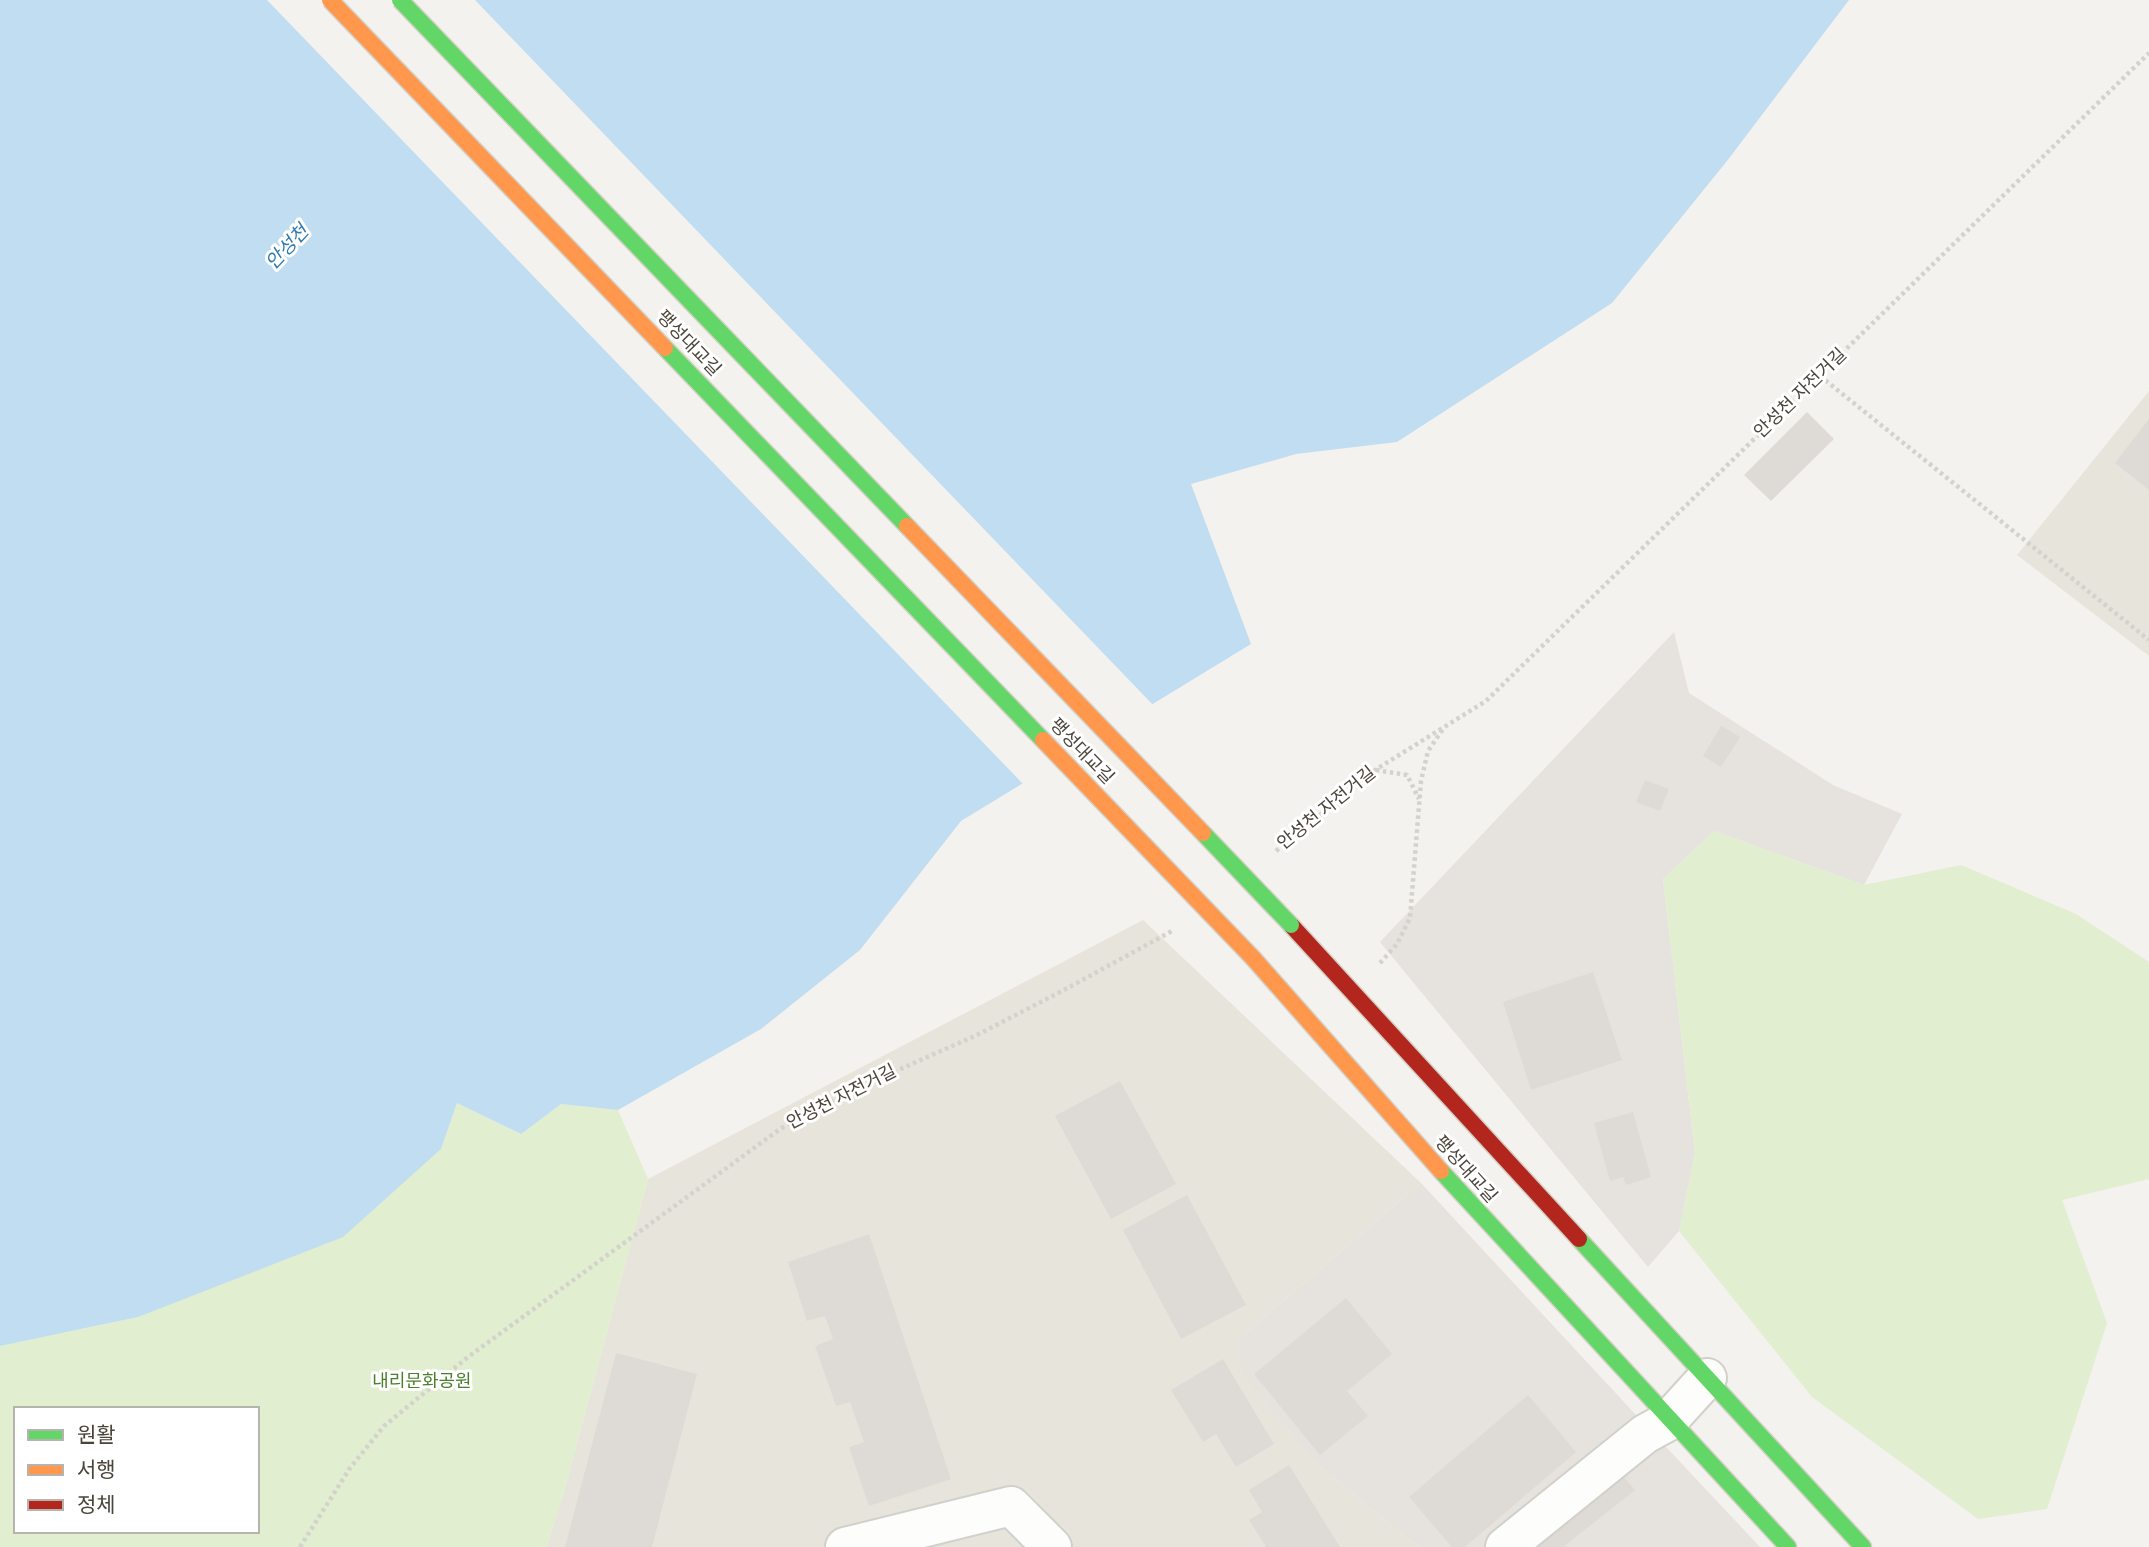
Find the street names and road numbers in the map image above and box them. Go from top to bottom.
street label: 팽성대교길 [651,306,725,382]
street label: 안성천 자전거길 [1750,344,1852,444]
street label: 팽성대교길 [1044,714,1118,790]
street label: 안성천 자전거길 [1273,762,1381,856]
street label: 안성천 자전거길 [783,1060,901,1136]
street label: 팽성대교길 [1429,1132,1501,1208]

